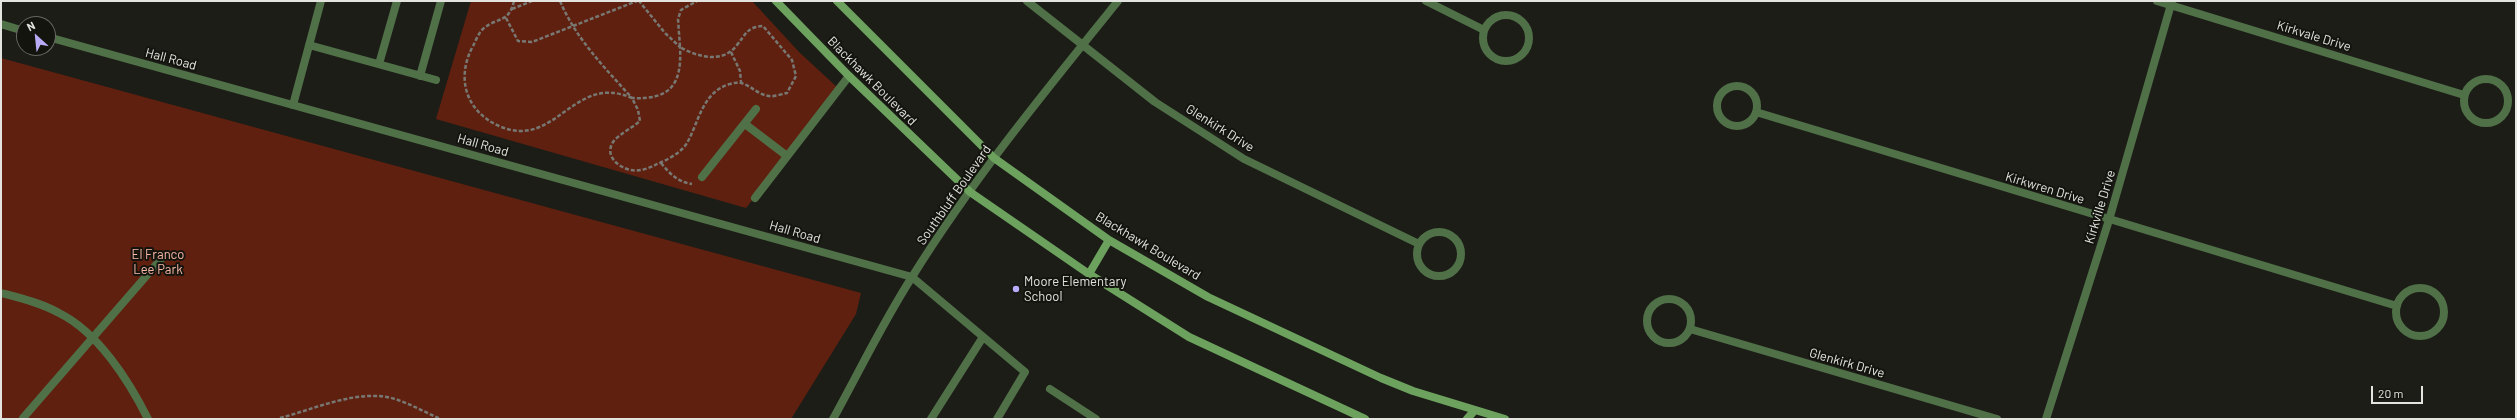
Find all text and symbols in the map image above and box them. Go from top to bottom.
north arrow [16,16,56,56]
street label: Kirkvale Drive [2275,17,2353,55]
text: N [25,18,37,33]
street label: Blackhawk Boulevard [824,33,920,129]
street label: Hall Road [144,45,198,73]
street label: Glenkirk Drive [1183,101,1257,155]
street label: Hall Road [456,130,510,160]
street label: Southbluff Boulevard [914,142,994,248]
street label: Kirkville Drive [2081,168,2119,246]
street label: Kirkwren Drive [2003,169,2087,207]
street label: Blackhawk Boulevard [1093,209,1203,283]
street label: Hall Road [768,217,822,247]
park label: El Franco Lee Park [132,247,184,278]
place label: Moore Elementary School [1024,274,1127,305]
marker: Moore Elementary School [1011,284,1021,294]
street label: Glenkirk Drive [1808,345,1886,381]
scale bar [2373,378,2425,404]
text: 20 m [2378,386,2404,400]

